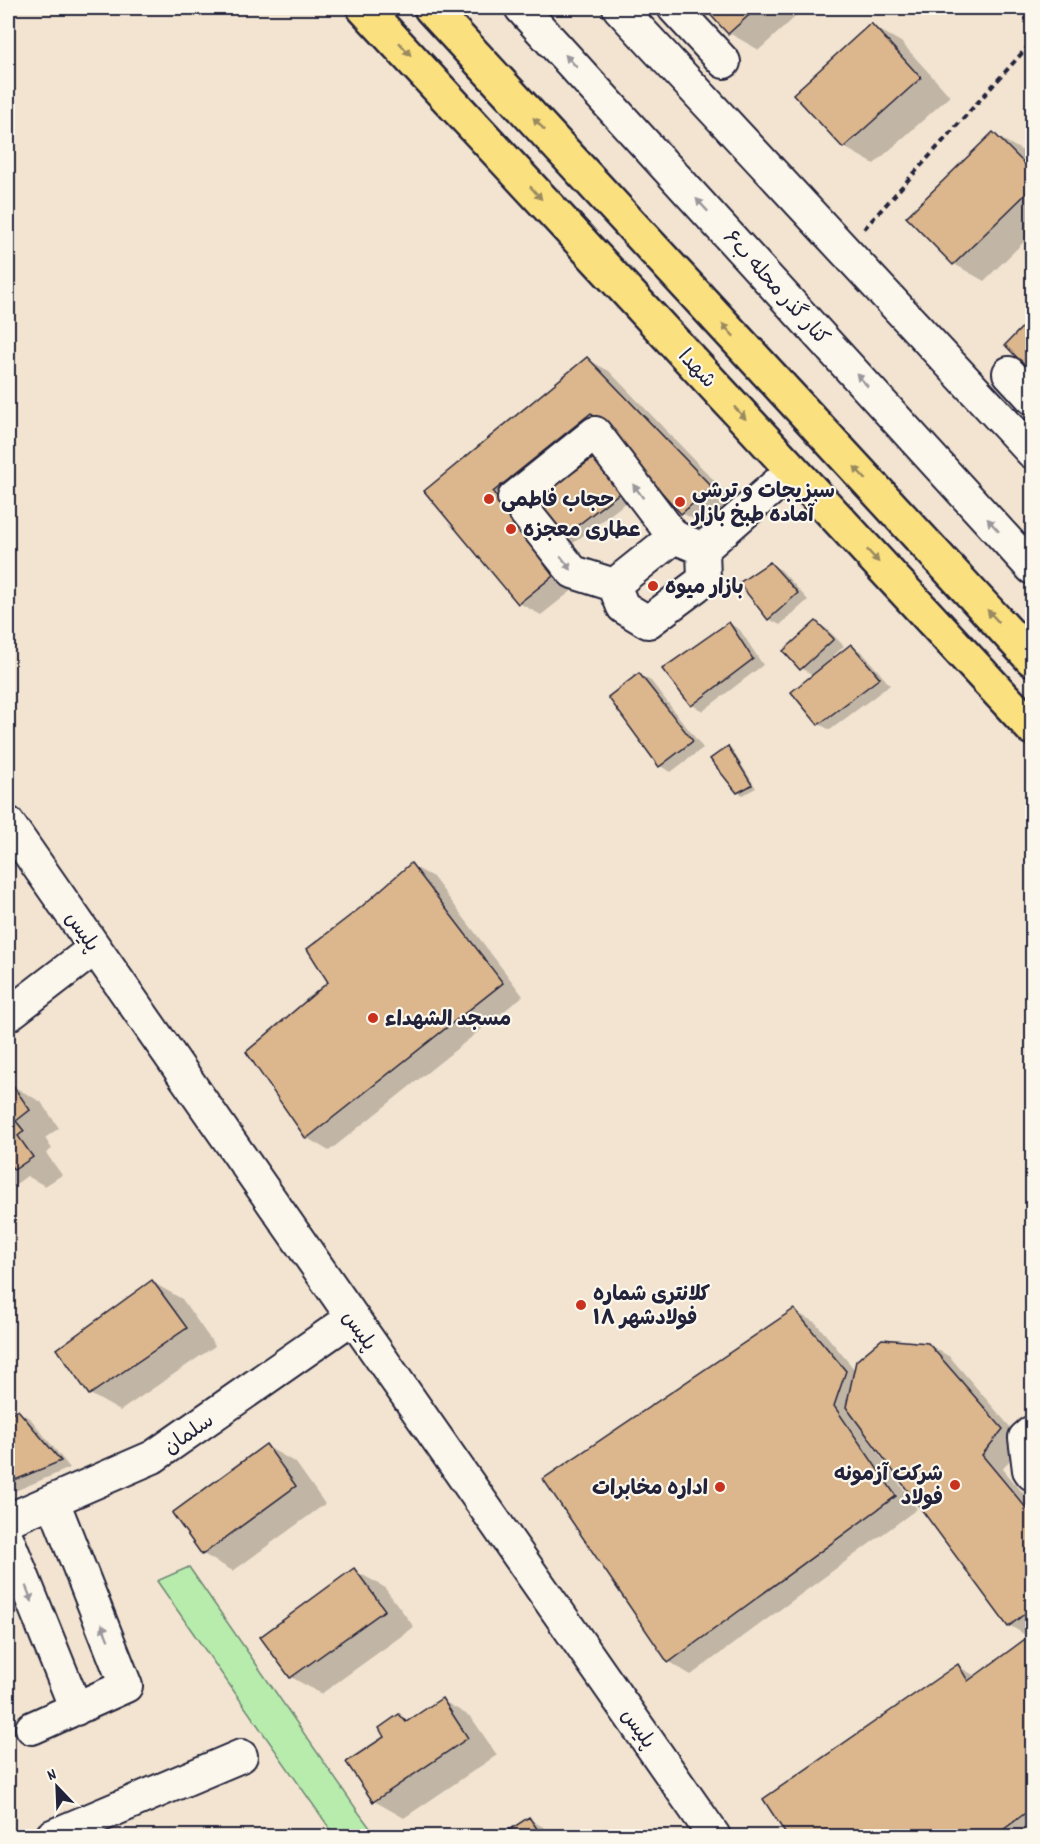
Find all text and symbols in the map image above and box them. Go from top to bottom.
one-way arrow [398,42,412,57]
one-way arrow [564,54,578,69]
one-way arrow [532,117,546,132]
one-way arrow [529,186,543,200]
one-way arrow [696,198,710,212]
street label: کنار گذر محله ب۶ [715,225,835,353]
one-way arrow [721,322,735,337]
street label: شهدا [670,344,722,396]
one-way arrow [856,373,869,388]
one-way arrow [733,406,747,420]
one-way arrow [854,466,868,480]
place label: سبزیجات و ترشی آماده طبخ بازار [690,478,835,532]
one-way arrow [633,483,645,498]
place label: حجاب فاطمی [501,487,614,517]
marker: حجاب فاطمی [482,492,496,506]
marker: سبزیجات و ترشی آماده طبخ بازار [673,495,687,509]
place label: عطاری معجزه [523,517,641,547]
one-way arrow [986,517,1000,532]
marker: عطاری معجزه [504,522,518,536]
one-way arrow [866,548,879,563]
one-way arrow [559,555,572,571]
place label: بازار میوه [665,574,743,604]
marker: بازار میوه [646,579,660,593]
one-way arrow [987,609,1000,624]
street label: پلیس [56,906,105,959]
place label: مسجد الشهداء [385,1006,511,1036]
marker: مسجد الشهداء [366,1011,380,1025]
place label: کلانتری شماره ۱۸ فولادشهر [593,1281,711,1335]
marker: کلانتری شماره ۱۸ فولادشهر [574,1298,588,1312]
street label: پلیس [333,1305,382,1358]
street label: سلمان [158,1407,221,1464]
place label: شرکت آزمونه فولاد [834,1461,943,1515]
place label: اداره مخابرات [592,1475,708,1505]
marker: شرکت آزمونه فولاد [948,1478,962,1492]
marker: اداره مخابرات [713,1480,727,1494]
one-way arrow [25,1585,35,1603]
one-way arrow [99,1623,109,1641]
street label: پلیس [612,1703,661,1756]
north arrow [27,1757,87,1817]
text: N [44,1763,60,1788]

